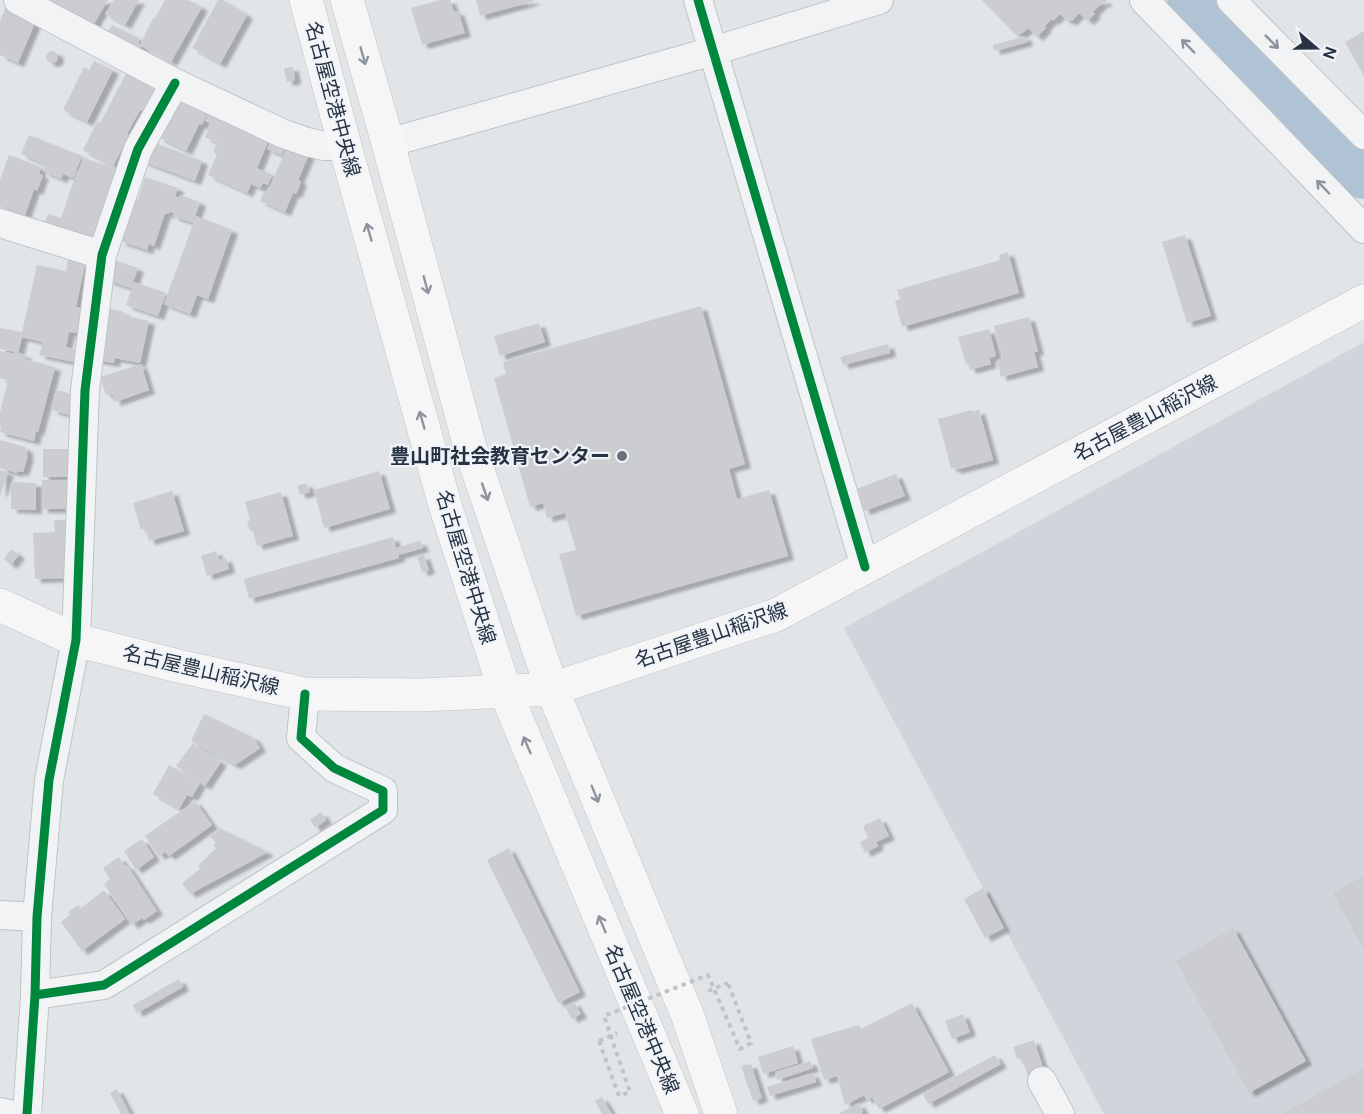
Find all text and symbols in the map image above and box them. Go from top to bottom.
street label: 名古屋空港中央線 [300,18,366,180]
north arrow [1286,18,1346,78]
one-way arrow [1264,34,1279,49]
one-way arrow [1181,39,1195,54]
text: N [1318,44,1341,62]
one-way arrow [358,46,369,65]
one-way arrow [1316,179,1331,194]
one-way arrow [363,223,374,242]
one-way arrow [420,275,432,294]
street label: 名古屋豊山稲沢線 [1068,369,1222,467]
one-way arrow [415,410,427,429]
place label: 豊山町社会教育センター [390,443,610,469]
marker: 豊山町社会教育センター [615,449,629,463]
one-way arrow [480,482,491,501]
street label: 名古屋空港中央線 [430,487,502,647]
street label: 名古屋豊山稲沢線 [631,597,791,673]
street label: 名古屋豊山稲沢線 [120,639,282,701]
one-way arrow [521,736,532,754]
one-way arrow [590,784,601,803]
one-way arrow [596,916,607,934]
street label: 名古屋空港中央線 [599,940,685,1098]

